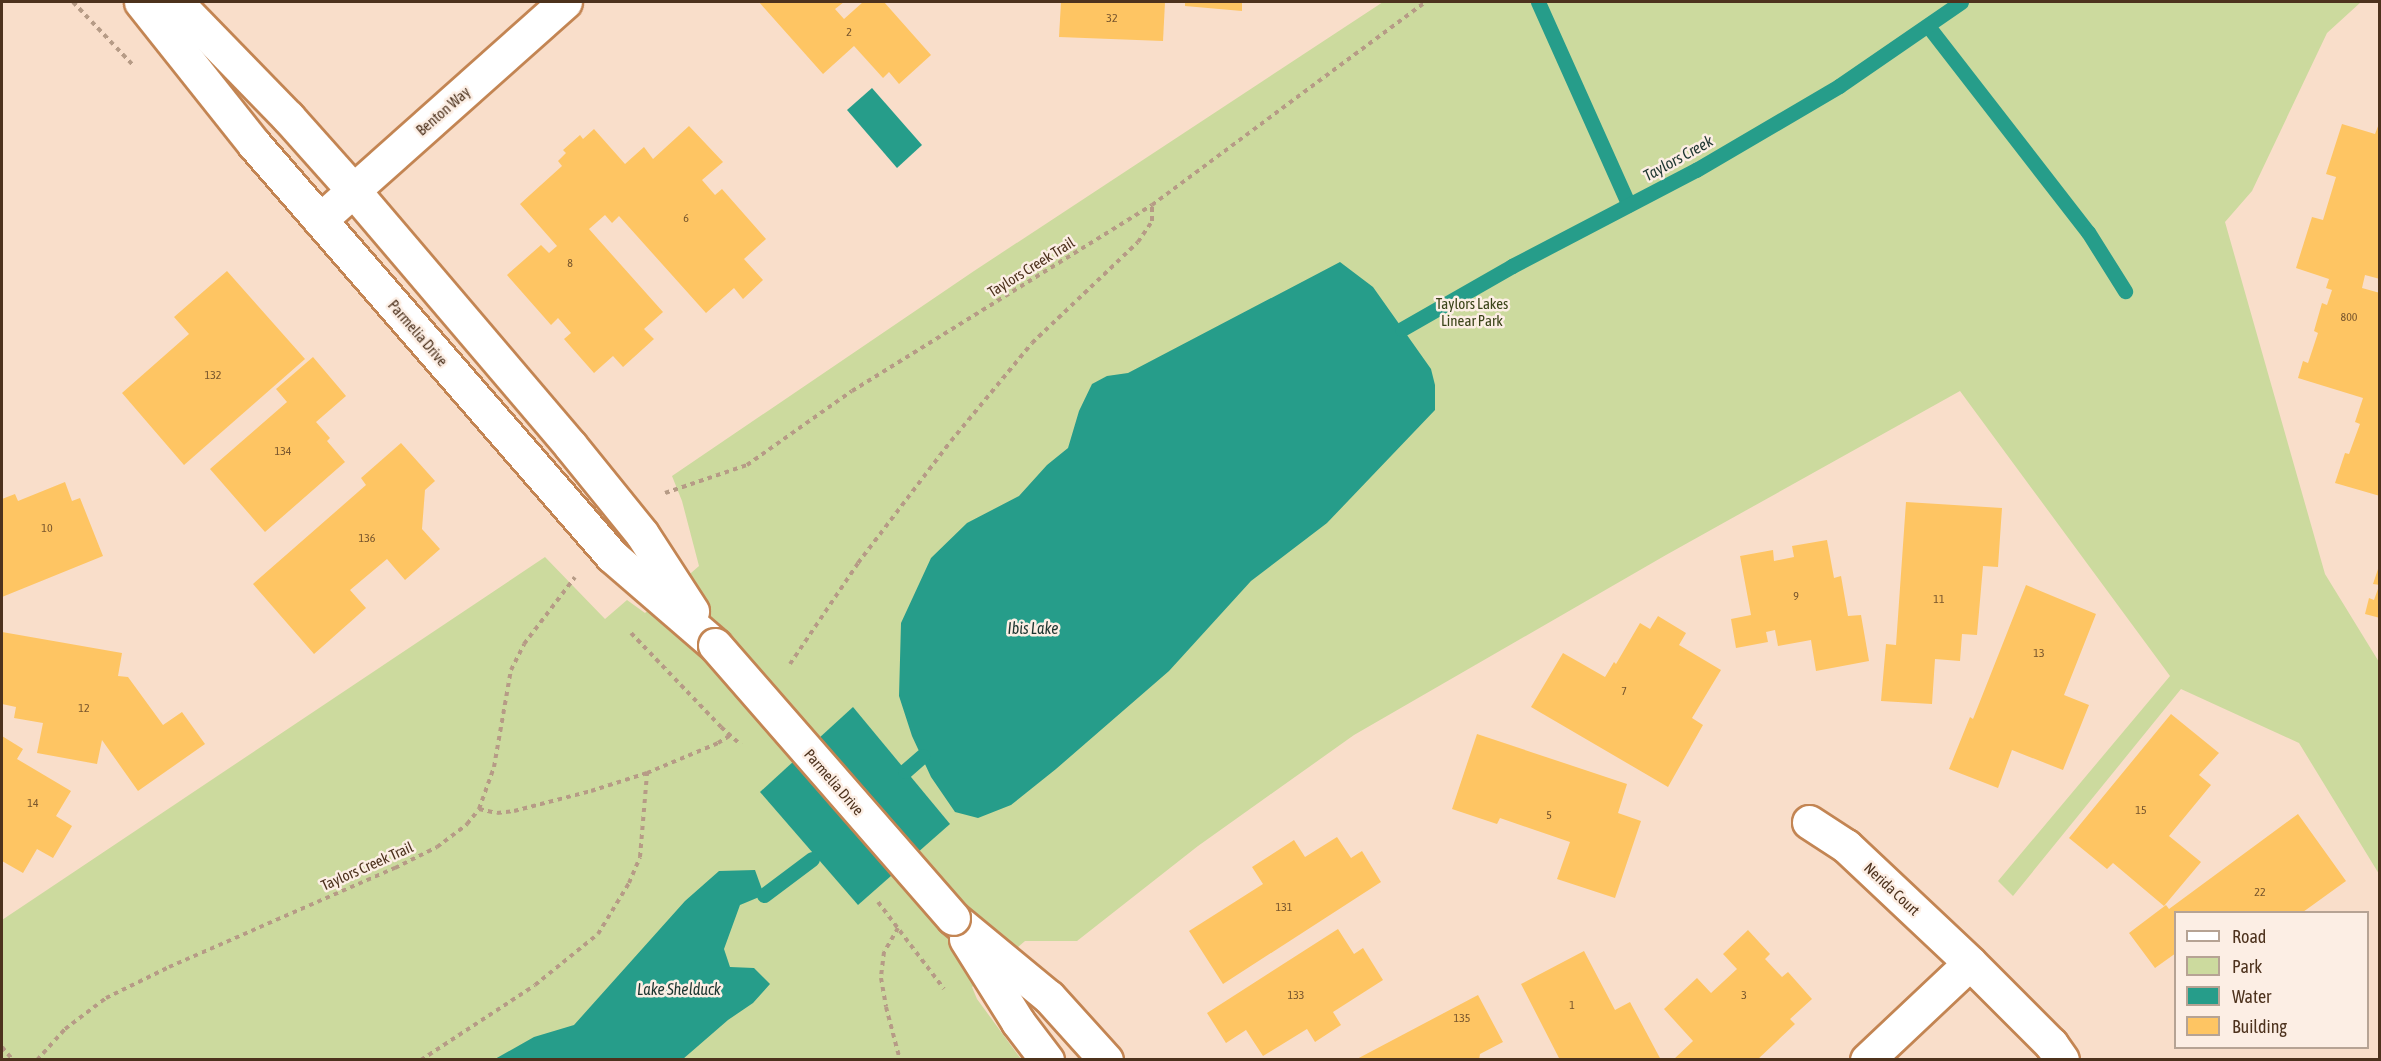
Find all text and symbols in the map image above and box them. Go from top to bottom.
house number: 32 [1106,12,1118,26]
house number: 2 [846,26,852,40]
street label: Benton Way [412,83,474,139]
water label: Taylors Creek [1640,131,1716,185]
house number: 6 [683,212,689,226]
street label: Taylors Creek Trail [984,233,1078,301]
house number: 8 [567,257,573,271]
park label: Taylors Lakes Linear Park [1436,294,1508,329]
street label: Parmelia Drive [384,296,452,370]
house number: 800 [2341,311,2357,325]
house number: 132 [205,369,221,383]
house number: 134 [275,445,291,459]
house number: 10 [41,522,53,536]
house number: 136 [359,532,375,546]
house number: 9 [1793,590,1799,604]
house number: 11 [1933,593,1945,607]
water label: Ibis Lake [1008,618,1058,638]
house number: 13 [2033,647,2045,661]
house number: 7 [1621,685,1627,699]
house number: 12 [78,702,90,716]
street label: Parmelia Drive [800,745,868,819]
house number: 14 [27,797,39,811]
house number: 15 [2135,804,2147,818]
house number: 5 [1546,809,1552,823]
street label: Taylors Creek Trail [318,838,416,894]
street label: Nerida Court [1861,859,1923,919]
house number: 22 [2254,886,2266,900]
house number: 131 [1276,901,1292,915]
legend [2174,911,2369,1049]
text: Road [2232,926,2266,947]
text: Park [2232,956,2262,977]
water label: Lake Shelduck [637,979,721,999]
text: Water [2232,986,2271,1007]
house number: 133 [1288,989,1304,1003]
house number: 3 [1741,989,1747,1003]
house number: 1 [1569,999,1575,1013]
house number: 135 [1454,1012,1470,1026]
text: Building [2232,1016,2287,1037]

